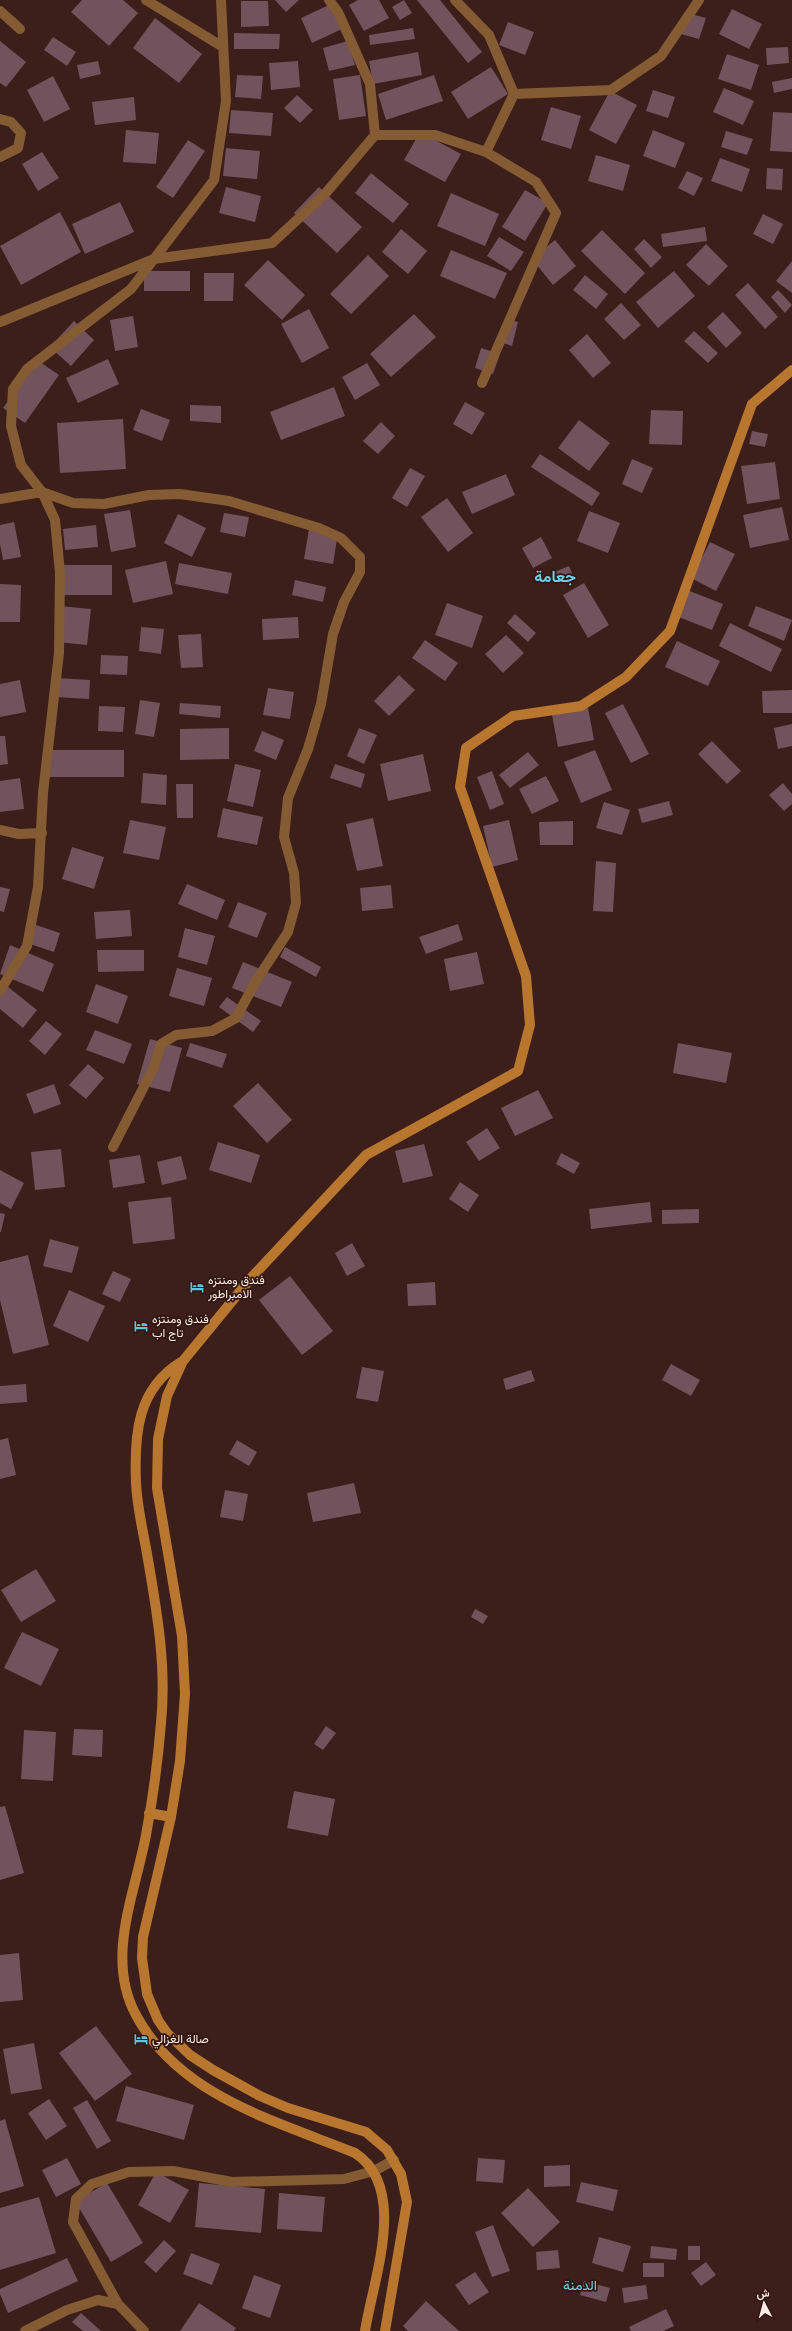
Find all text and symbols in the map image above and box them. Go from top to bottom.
district label: جعامة [534,567,576,586]
place label: فندق ومنتزه الامبراطور [207,1273,265,1302]
hotel icon: فندق ومنتزه الامبراطور [189,1279,205,1295]
place label: فندق ومنتزه تاج اب [152,1312,209,1342]
hotel icon: فندق ومنتزه تاج اب [133,1318,149,1334]
hotel icon: صالة الغزالي [133,2031,149,2047]
place label: صالة الغزالي [152,2032,209,2049]
district label: الدمنة [563,2277,597,2293]
north arrow [744,2283,784,2323]
text: ش [756,2286,770,2301]

